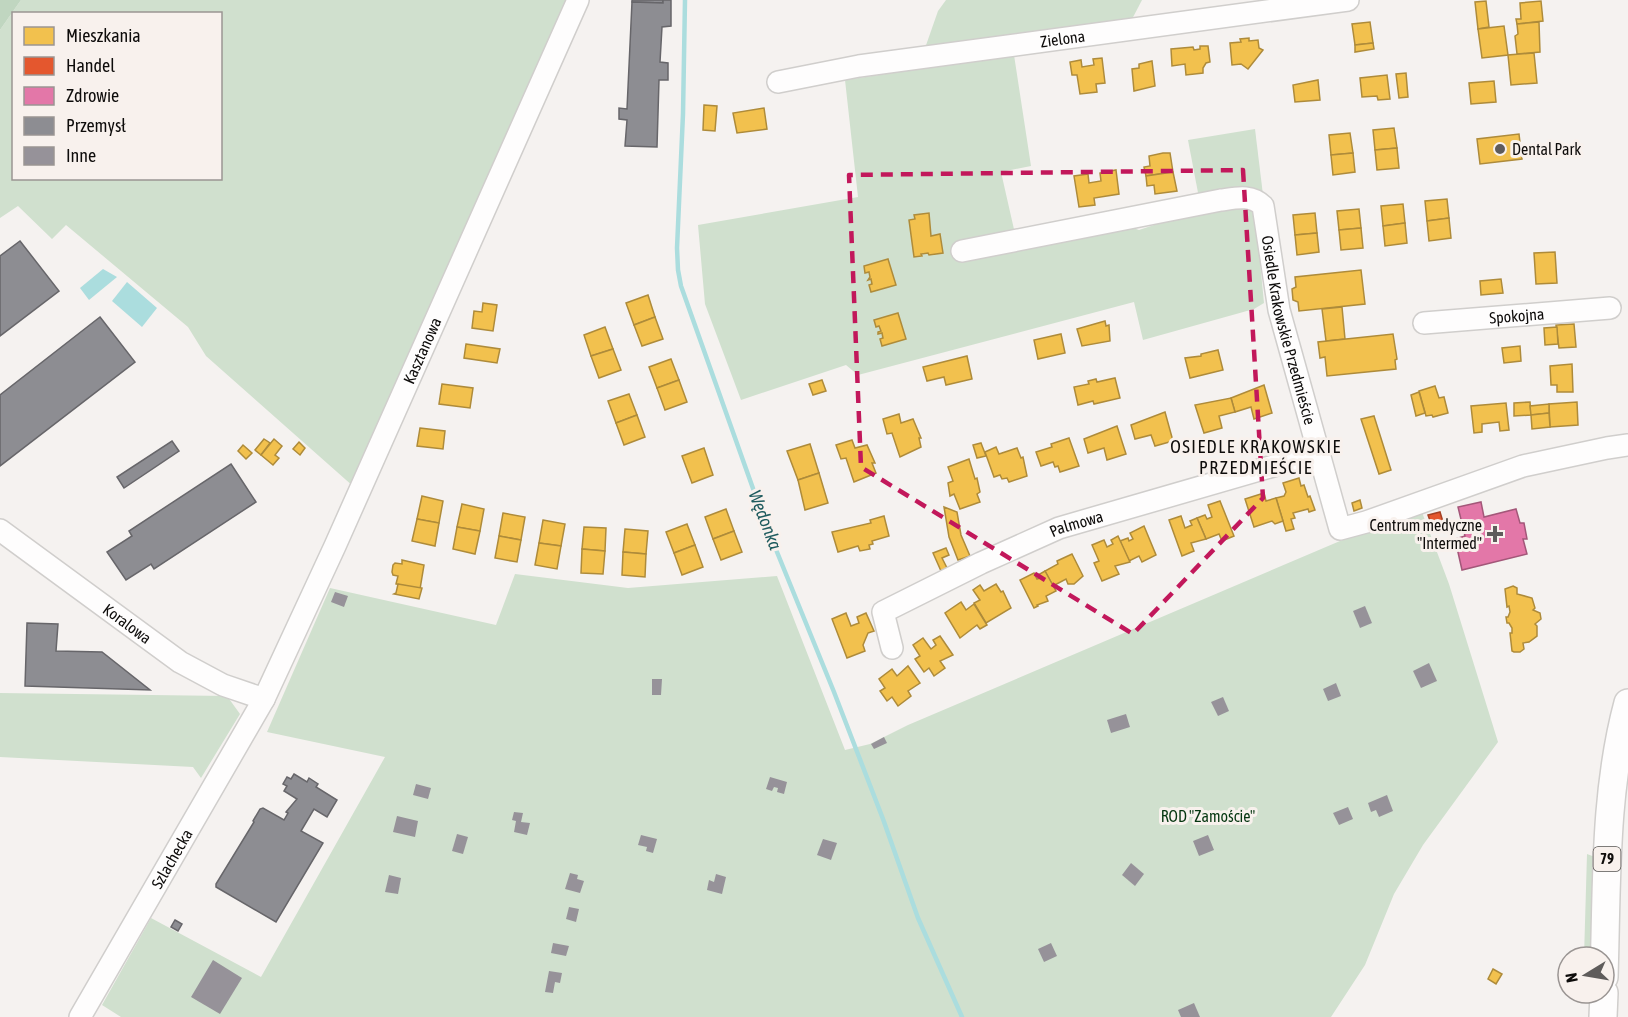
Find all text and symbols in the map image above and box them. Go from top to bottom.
legend [12,12,222,180]
text: Mieszkania [66,25,141,46]
street label: Zielona [1039,27,1086,50]
text: Handel [66,55,115,76]
text: Zdrowie [66,85,119,106]
text: Przemysł [66,115,126,136]
place label: Dental Park [1512,140,1581,158]
marker: Dental Park [1493,142,1507,156]
text: Inne [66,145,96,166]
street label: Osiedle Krakowskie Przedmieście [1259,234,1319,426]
street label: Spokojna [1489,304,1545,327]
street label: Kasztanowa [399,315,445,386]
district label: OSIEDLE KRAKOWSKIE PRZEDMIEŚCIE [1170,436,1342,478]
water label: Wędonka [745,487,787,553]
street label: Palmowa [1046,507,1105,540]
place label: Centrum medyczne "Intermed" [1370,516,1482,552]
marker: Centrum medyczne "Intermed" [1486,525,1504,543]
street label: Koralowa [100,600,155,647]
park label: ROD "Zamoście" [1161,807,1255,825]
street label: Szlachecka [147,826,196,891]
road number: 79 [1594,847,1620,871]
north arrow [1556,945,1616,1005]
text: N [1562,972,1581,984]

